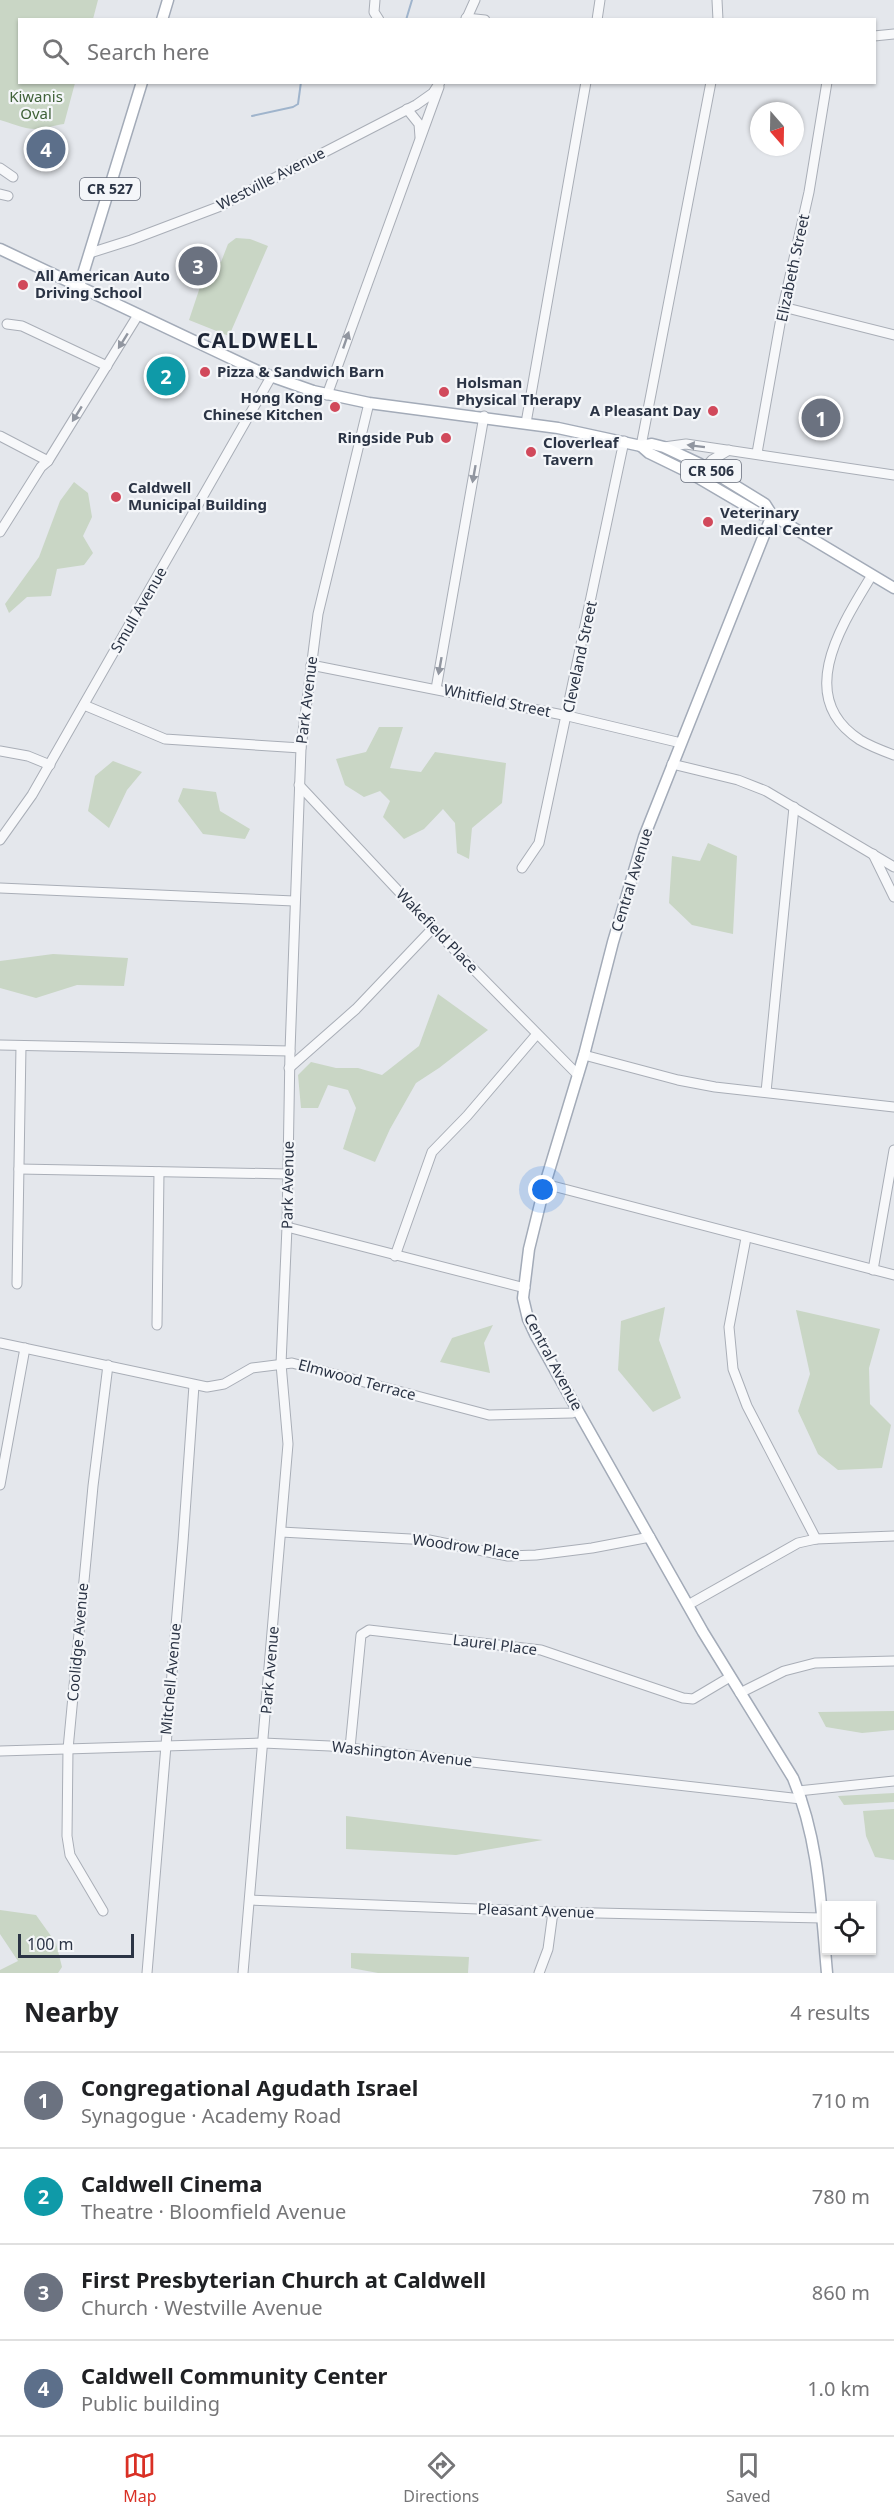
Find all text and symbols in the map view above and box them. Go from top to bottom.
search box [18,18,876,84]
icon: search [39,35,72,68]
text: Search here [87,36,209,66]
park label: Kiwanis Oval [9,86,63,123]
north arrow [750,102,804,156]
pin: 4 [26,126,66,172]
street label: Westville Avenue [213,142,328,214]
road number: CR 527 [80,178,140,200]
street label: Elizabeth Street [771,211,813,324]
pin: 3 [178,244,218,288]
place label: All American Auto Driving School [35,265,170,302]
marker: All American Auto Driving School [16,278,30,292]
district label: CALDWELL [197,326,319,354]
one-way arrow [342,331,352,349]
one-way arrow [117,332,128,349]
pin: 2 [146,354,186,398]
place label: Pizza & Sandwich Barn [217,361,384,381]
marker: Pizza & Sandwich Barn [198,365,212,379]
place label: Holsman Physical Therapy [456,372,582,409]
marker: Holsman Physical Therapy [437,385,451,399]
place label: Hong Kong Chinese Kitchen [203,387,323,424]
pin: 1 [802,396,840,440]
marker: Hong Kong Chinese Kitchen [328,400,342,414]
place label: A Pleasant Day [590,400,701,420]
marker: A Pleasant Day [706,404,720,418]
one-way arrow [72,405,83,422]
place label: Ringside Pub [338,427,434,447]
marker: Ringside Pub [439,431,453,445]
place label: Cloverleaf Tavern [543,432,620,469]
one-way arrow [686,441,705,450]
marker: Cloverleaf Tavern [524,445,538,459]
road number: CR 506 [681,460,741,482]
one-way arrow [469,465,478,484]
place label: Caldwell Municipal Building [128,477,267,514]
marker: Caldwell Municipal Building [109,490,123,504]
place label: Veterinary Medical Center [720,502,833,539]
marker: Veterinary Medical Center [701,515,715,529]
street label: Smull Avenue [106,563,171,656]
street label: Cleveland Street [557,598,601,715]
street label: Park Avenue [291,655,321,745]
one-way arrow [435,657,444,676]
street label: Whitfield Street [442,679,553,721]
street label: Central Avenue [606,825,656,934]
street label: Wakefield Place [392,884,483,977]
street label: Park Avenue [276,1141,298,1229]
your location [528,1175,557,1204]
street label: Central Avenue [520,1309,588,1414]
street label: Elmwood Terrace [296,1354,418,1404]
street label: Woodrow Place [411,1529,521,1563]
street label: Coolidge Avenue [62,1582,92,1702]
street label: Mitchell Avenue [155,1622,185,1736]
street label: Park Avenue [255,1625,283,1715]
street label: Laurel Place [452,1629,538,1659]
street label: Washington Avenue [331,1736,473,1770]
street label: Pleasant Avenue [477,1898,595,1922]
map controls [822,1901,876,1955]
button: locate [822,1901,876,1955]
scale bar [18,1931,134,1958]
text: 100 m [27,1933,74,1955]
text: Nearby [24,1994,119,2030]
text: 4 results [790,1999,870,2026]
text: Congregational Agudath Israel [81,2072,418,2102]
text: 1 [38,2087,49,2114]
text: 710 m [812,2087,870,2114]
text: Synagogue · Academy Road [81,2102,341,2129]
text: Caldwell Cinema [81,2168,262,2198]
text: 2 [38,2183,49,2210]
text: 780 m [812,2183,870,2210]
text: Theatre · Bloomfield Avenue [81,2198,346,2225]
text: First Presbyterian Church at Caldwell [81,2264,486,2294]
text: 3 [38,2279,49,2306]
text: 860 m [812,2279,870,2306]
text: Church · Westville Avenue [81,2294,323,2321]
text: Caldwell Community Center [81,2360,387,2390]
text: 4 [38,2375,49,2402]
text: 1.0 km [807,2375,870,2402]
text: Public building [81,2390,220,2417]
tab: Map [123,2449,157,2507]
tab: Directions [403,2449,479,2507]
tab: Saved [726,2449,771,2507]

